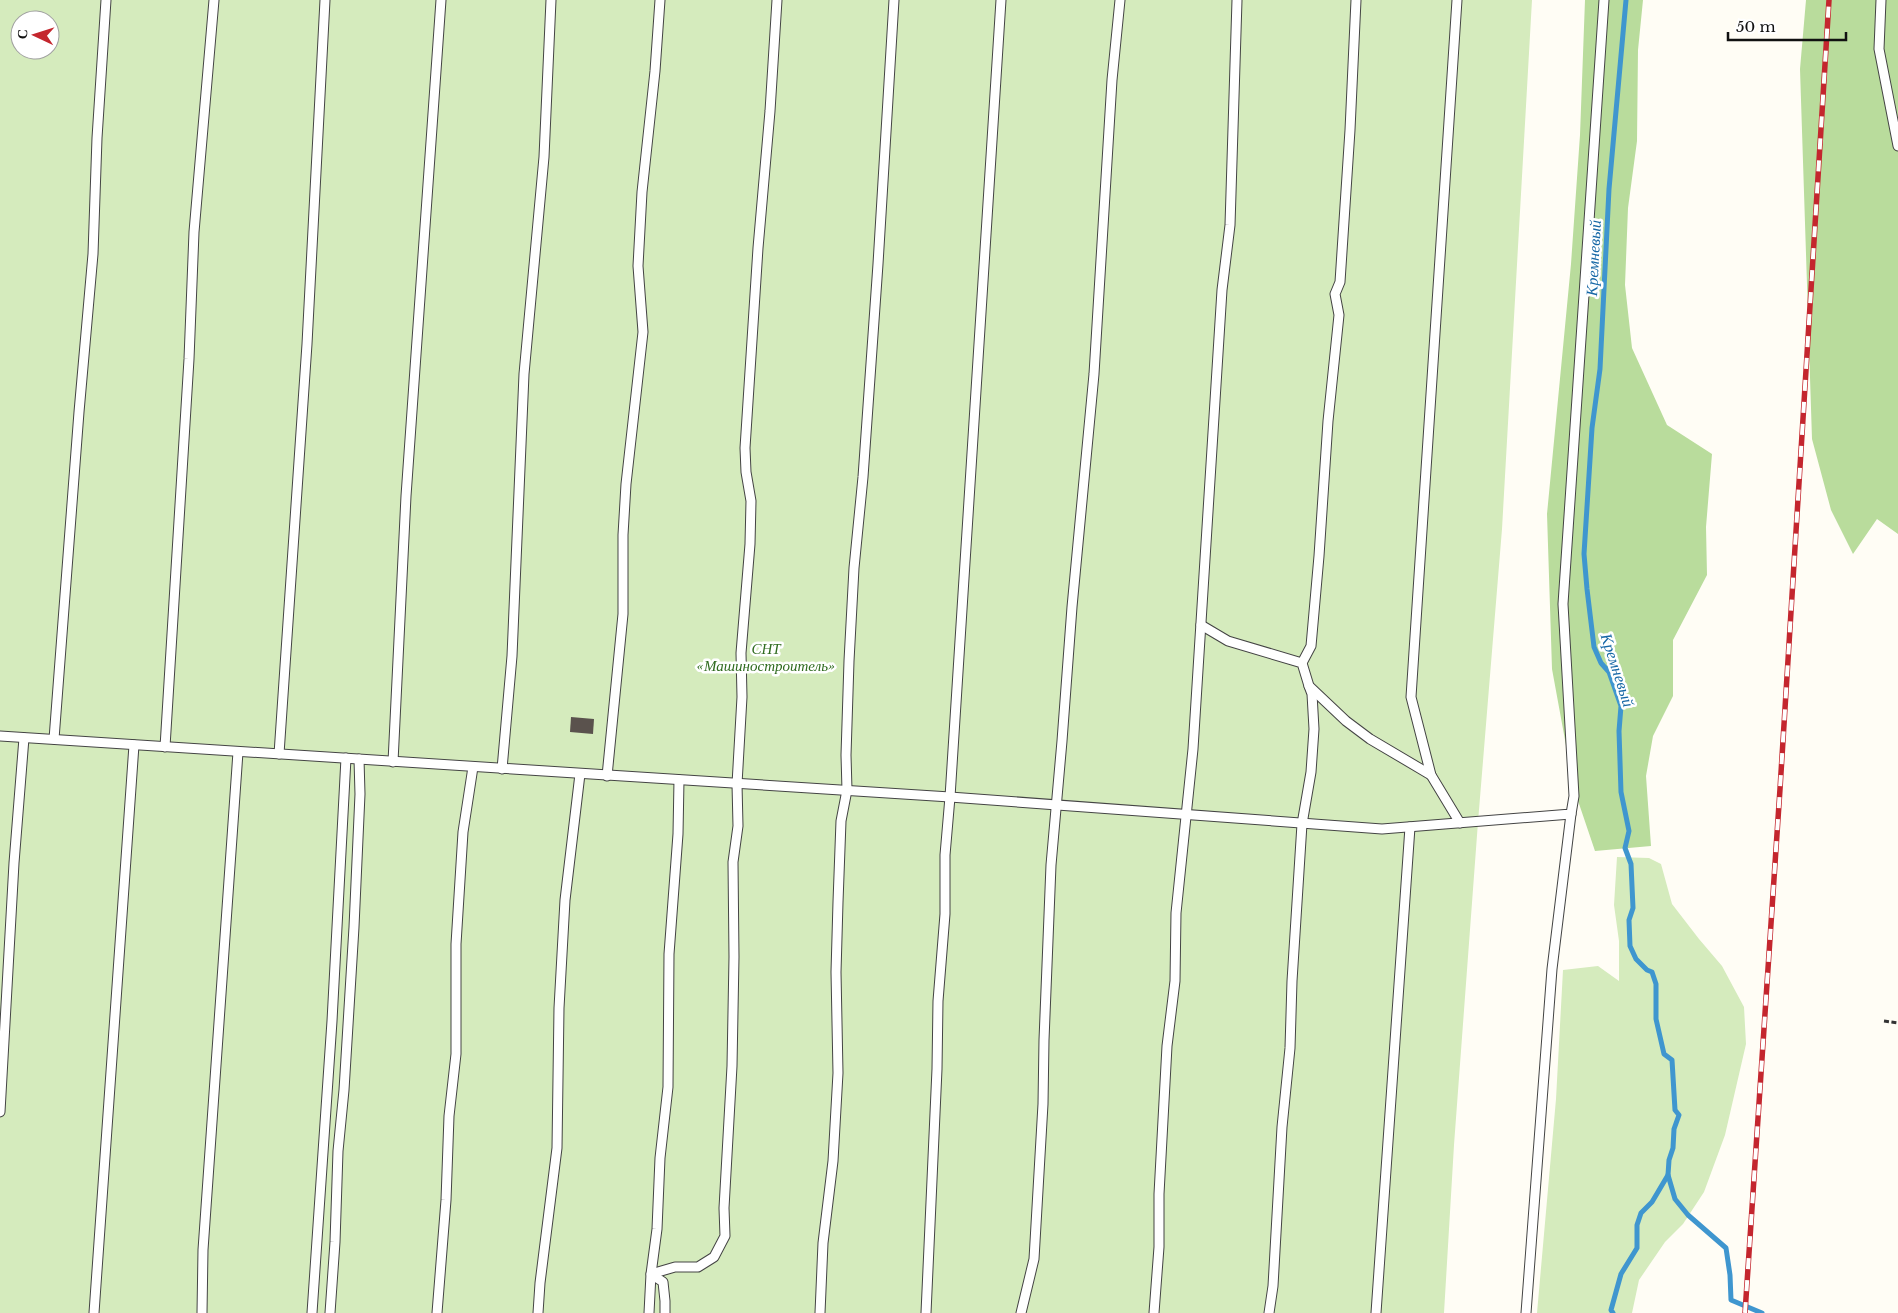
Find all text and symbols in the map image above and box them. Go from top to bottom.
north arrow [10,10,60,60]
scale bar [1728,10,1846,42]
text: 50 m [1736,17,1776,36]
text: С [13,28,31,40]
water label: Кремневый [1581,219,1605,298]
water label: Кремневый [1596,630,1639,709]
park label: СНТ «Машиностроитель» [697,639,835,675]

